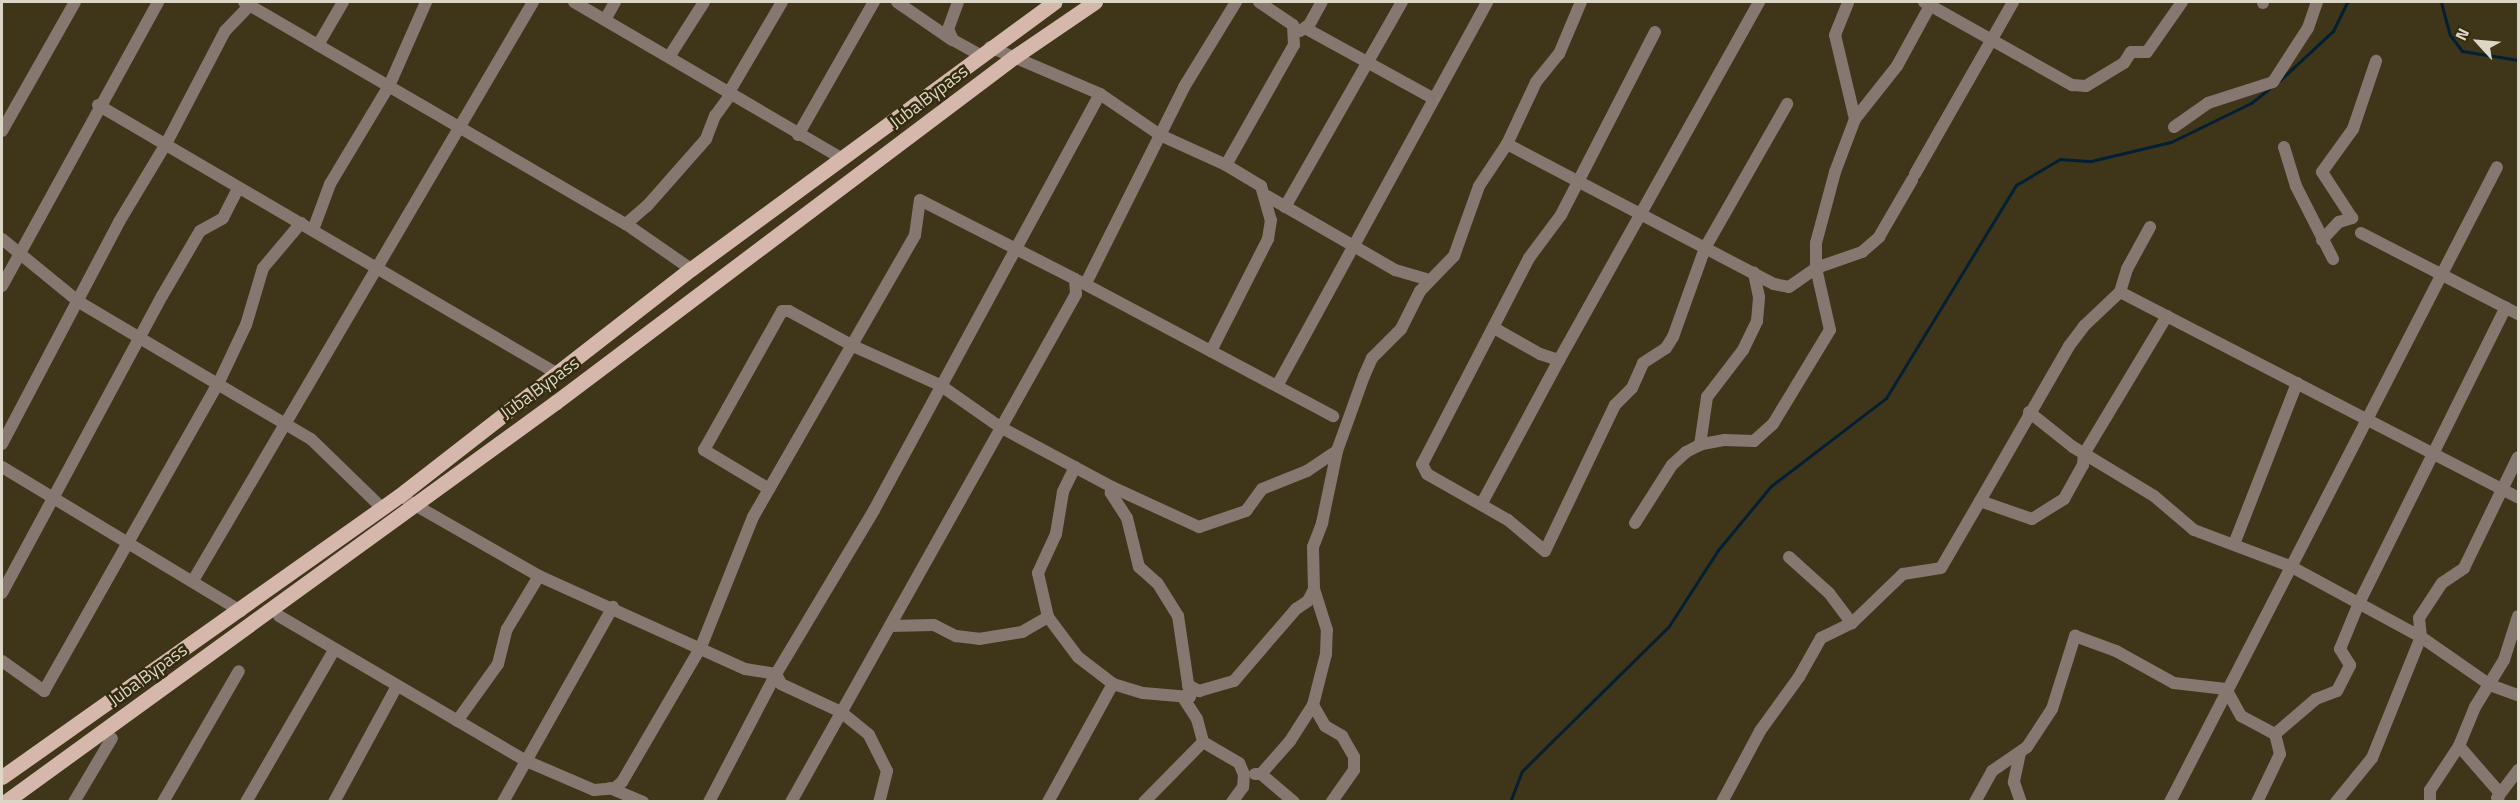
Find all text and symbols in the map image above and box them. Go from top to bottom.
north arrow [2448,12,2508,72]
text: N [2449,24,2475,44]
street label: Juba Bypass [886,61,972,133]
street label: Juba Bypass [496,352,584,424]
street label: Juba Bypass [104,639,192,711]

